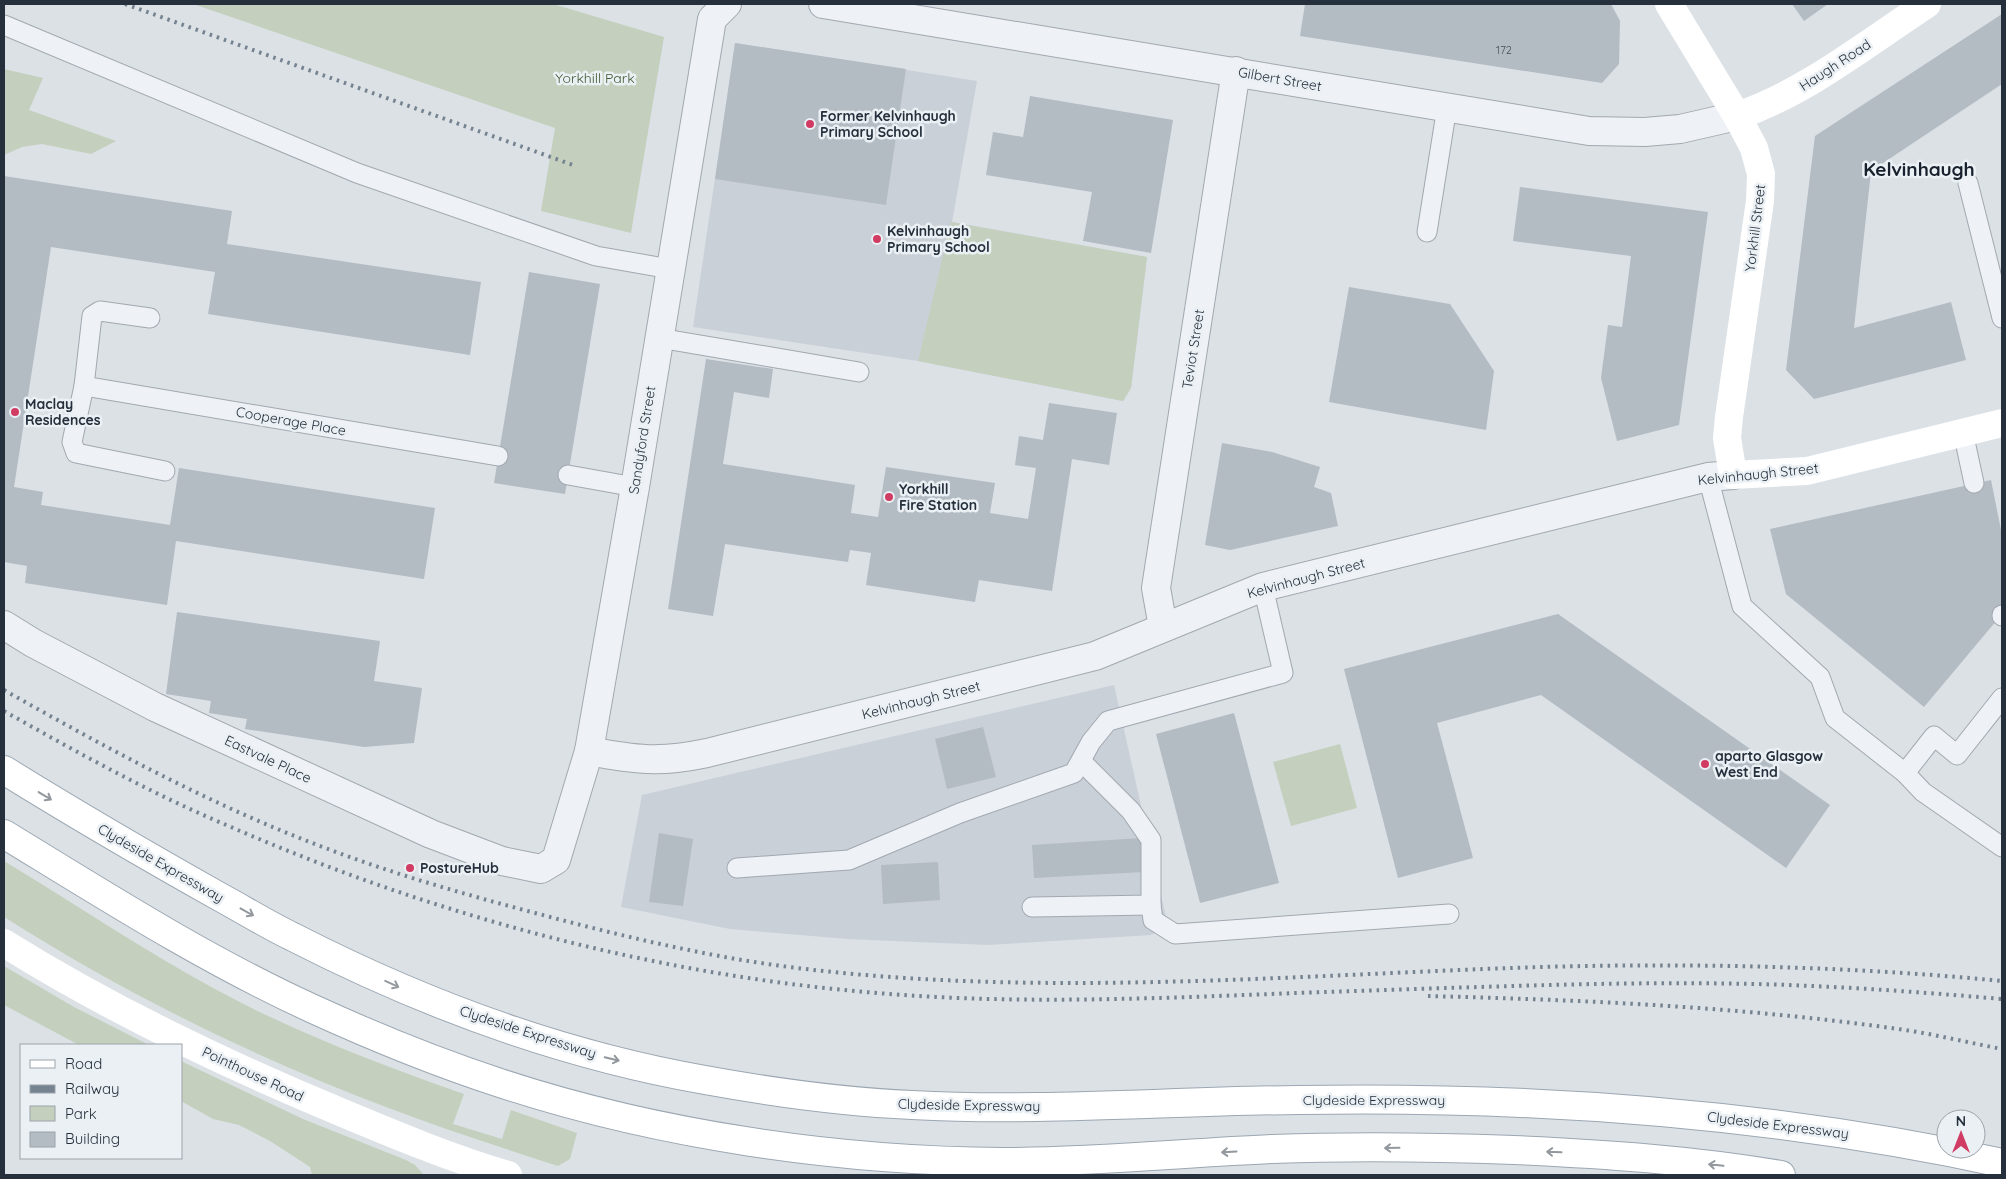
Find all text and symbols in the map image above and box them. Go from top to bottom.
street label: Haugh Road [1796,35,1874,95]
house number: 172 [1496,43,1512,57]
street label: Gilbert Street [1237,63,1323,95]
park label: Yorkhill Park [555,69,635,87]
place label: Former Kelvinhaugh Primary School [820,107,956,141]
marker: Former Kelvinhaugh Primary School [804,118,816,130]
district label: Kelvinhaugh [1863,157,1975,181]
street label: Yorkhill Street [1741,183,1769,273]
place label: Kelvinhaugh Primary School [887,222,990,256]
marker: Kelvinhaugh Primary School [871,233,883,245]
street label: Teviot Street [1178,308,1208,390]
street label: Sandyford Street [625,384,659,495]
place label: Maclay Residences [25,395,101,429]
street label: Cooperage Place [235,402,348,440]
marker: Maclay Residences [9,406,21,418]
street label: Kelvinhaugh Street [1697,459,1820,489]
place label: Yorkhill Fire Station [899,480,977,514]
marker: Yorkhill Fire Station [883,491,895,503]
street label: Kelvinhaugh Street [1245,554,1367,602]
street label: Kelvinhaugh Street [860,677,982,723]
street label: Eastvale Place [222,731,314,787]
place label: aparto Glasgow West End [1715,747,1823,781]
marker: aparto Glasgow West End [1699,758,1711,770]
one-way arrow [38,791,52,801]
street label: Clydeside Expressway [95,820,227,906]
place label: PostureHub [420,859,499,877]
marker: PostureHub [404,862,416,874]
one-way arrow [239,907,253,917]
one-way arrow [384,979,399,989]
street label: Clydeside Expressway [457,1001,599,1063]
street label: Pointhouse Road [199,1043,307,1105]
legend [20,1044,182,1159]
text: Road [65,1054,102,1073]
one-way arrow [603,1055,619,1064]
text: Railway [65,1079,120,1098]
street label: Clydeside Expressway [1303,1091,1445,1109]
street label: Clydeside Expressway [898,1095,1040,1115]
text: Park [65,1104,97,1123]
street label: Clydeside Expressway [1706,1107,1850,1143]
north arrow [1936,1109,1986,1159]
text: N [1956,1112,1966,1130]
text: Building [65,1129,120,1148]
one-way arrow [1384,1143,1400,1153]
one-way arrow [1221,1147,1237,1156]
one-way arrow [1546,1147,1562,1156]
one-way arrow [1708,1160,1724,1170]

